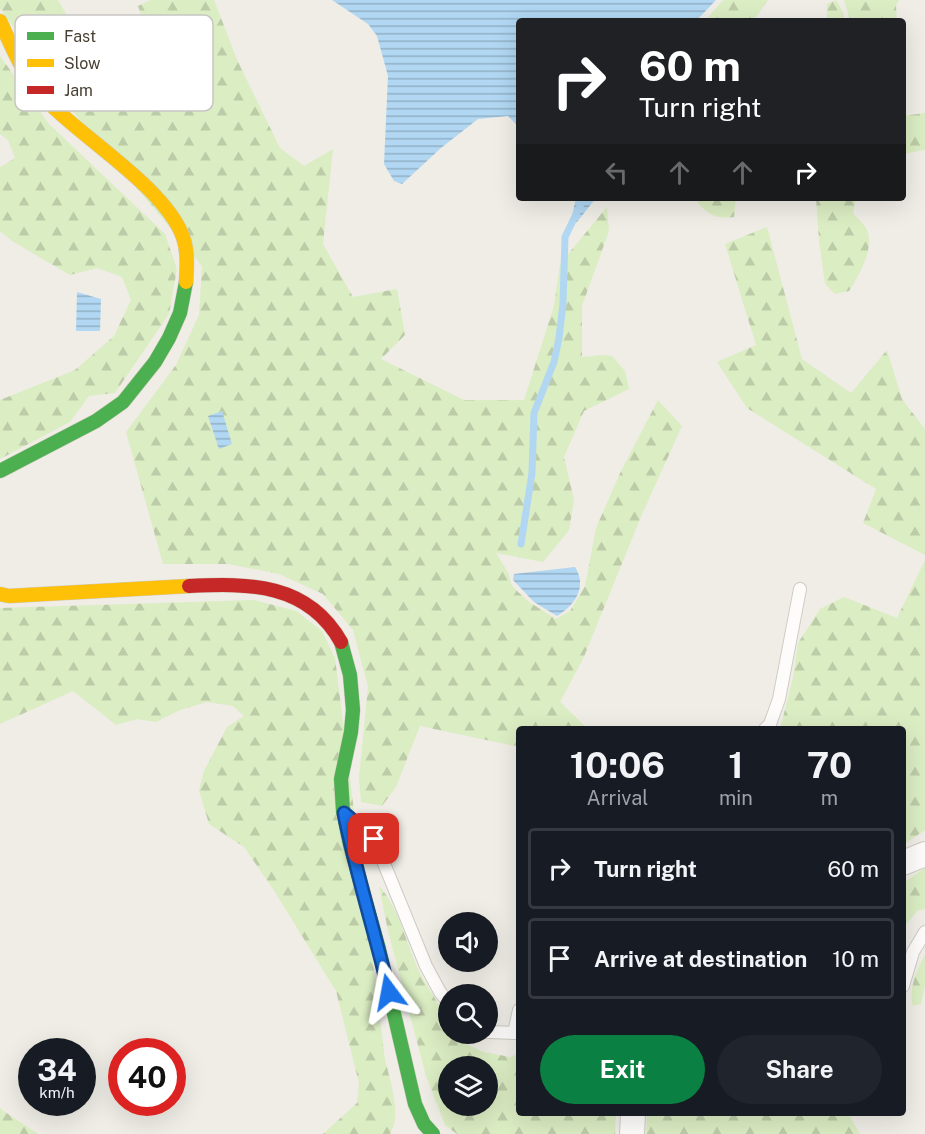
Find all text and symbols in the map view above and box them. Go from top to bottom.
legend [15,15,213,111]
text: Fast [64,27,96,46]
text: 60 m [639,41,741,90]
icon: right [540,42,618,120]
text: Slow [64,54,101,73]
text: Jam [64,81,93,100]
text: Turn right [639,91,762,123]
icon: left [600,156,633,189]
icon: ahead [663,156,696,189]
icon: ahead [726,156,759,189]
icon: right [789,156,822,189]
text: 10:06 [570,744,665,786]
text: 1 [728,744,744,786]
text: 70 [807,744,852,786]
text: Arrival [587,786,648,810]
text: min [719,786,753,810]
text: m [821,786,838,810]
pin [348,813,399,864]
icon: arrive [357,822,390,855]
icon: right [543,852,576,885]
text: Turn right [594,856,697,882]
text: 60 m [828,856,879,882]
map controls [438,912,498,1116]
button: sound [438,912,498,972]
icon: arrive [543,942,576,975]
text: Arrive at destination [594,946,807,972]
text: 10 m [832,946,879,972]
position arrow [357,960,421,1024]
button: search [438,984,498,1044]
button: Exit [540,1035,705,1104]
button: Share [717,1035,882,1104]
speed limit sign: 40 [108,1038,186,1116]
text: 34 [37,1052,77,1088]
button: layers [438,1056,498,1116]
text: km/h [39,1084,75,1101]

